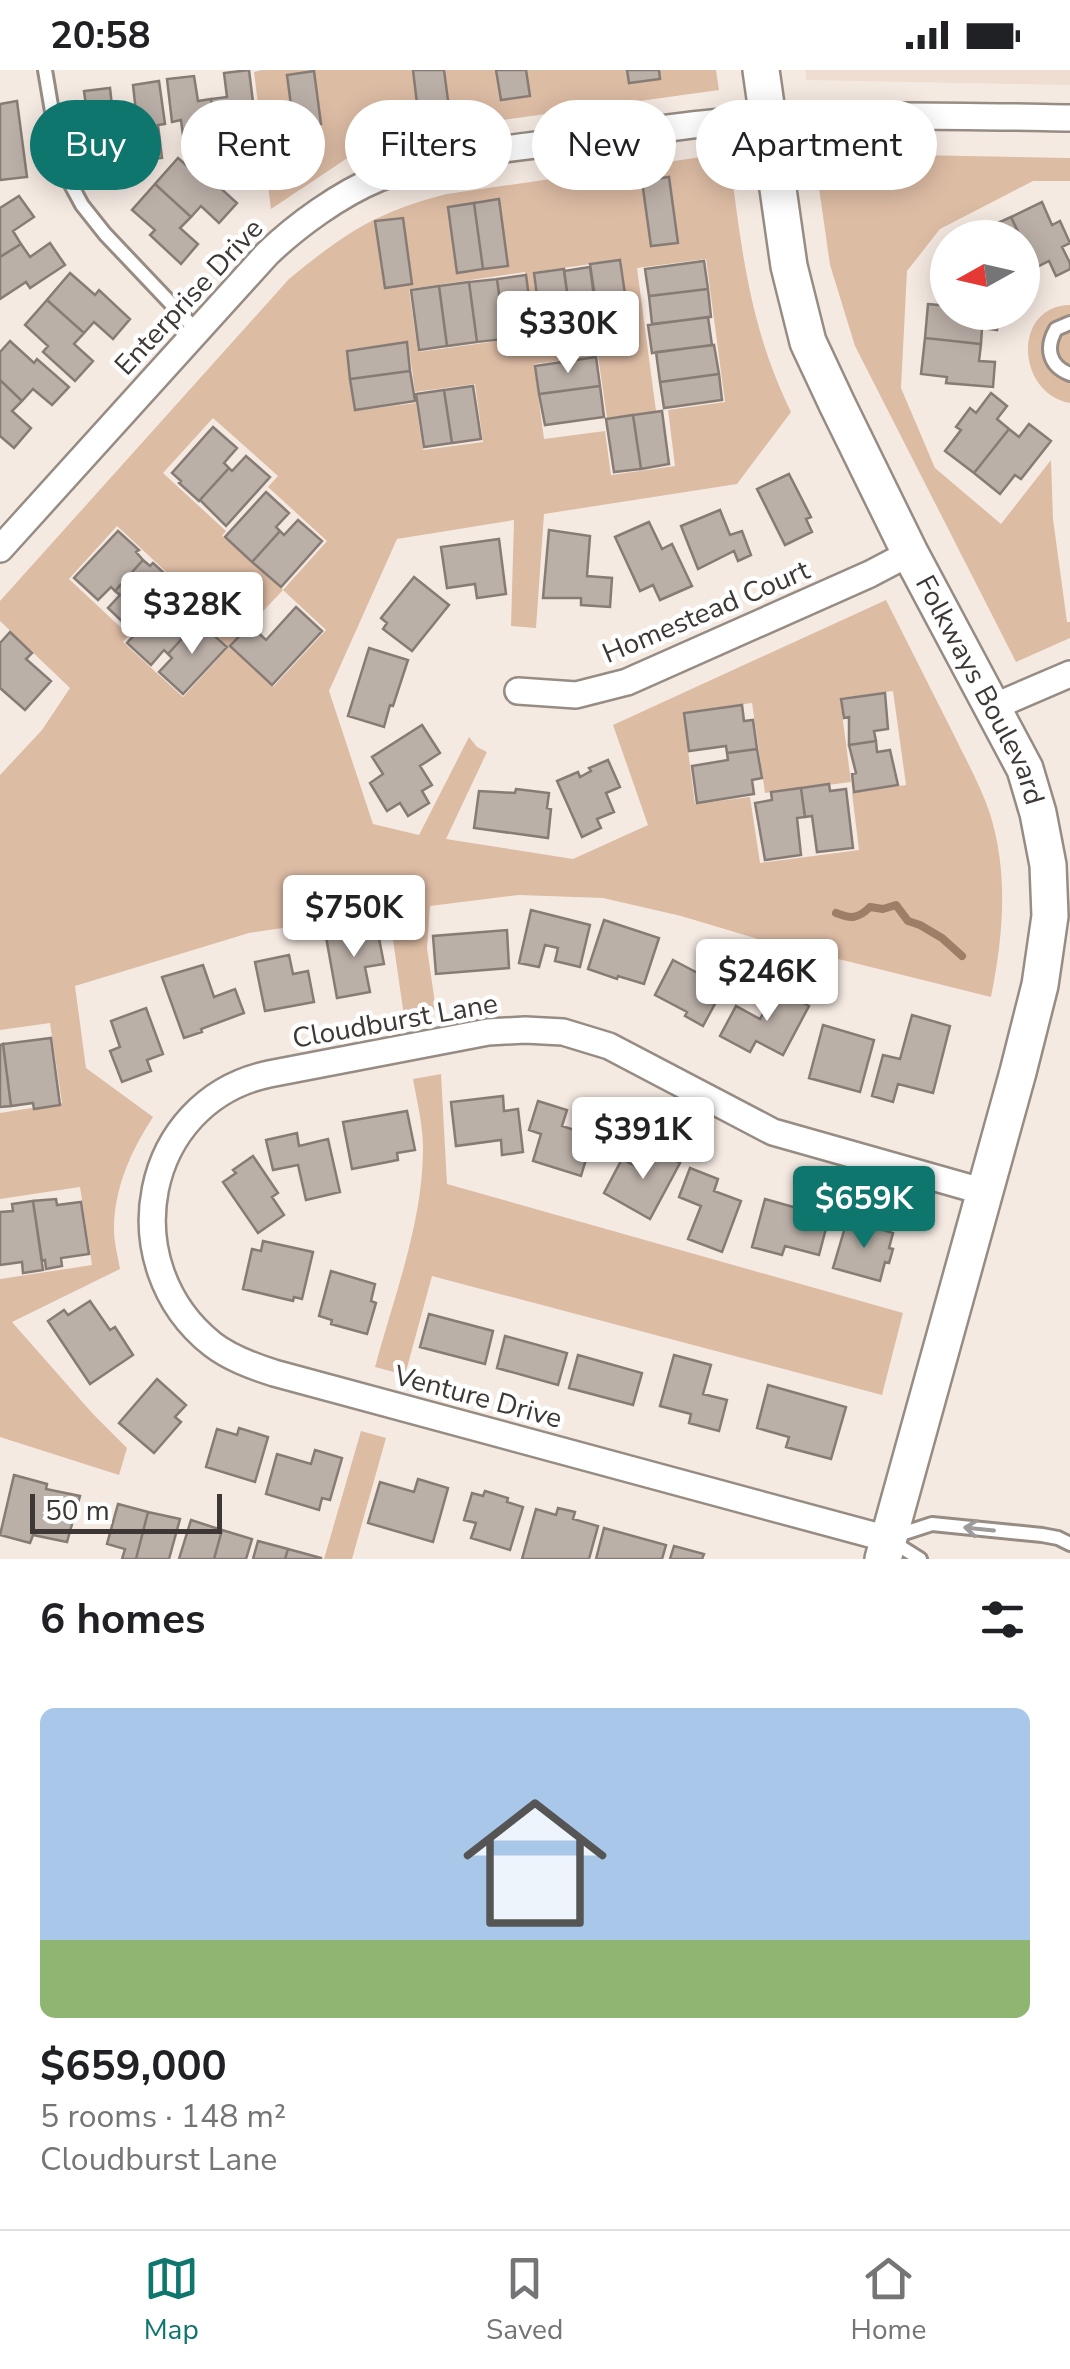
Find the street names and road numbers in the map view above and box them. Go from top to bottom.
street label: Enterprise Drive [106,210,272,384]
street label: Homestead Court [597,551,816,673]
street label: Folkways Boulevard [906,568,1053,809]
street label: Cloudburst Lane [289,984,501,1058]
street label: Venture Drive [389,1356,566,1438]

